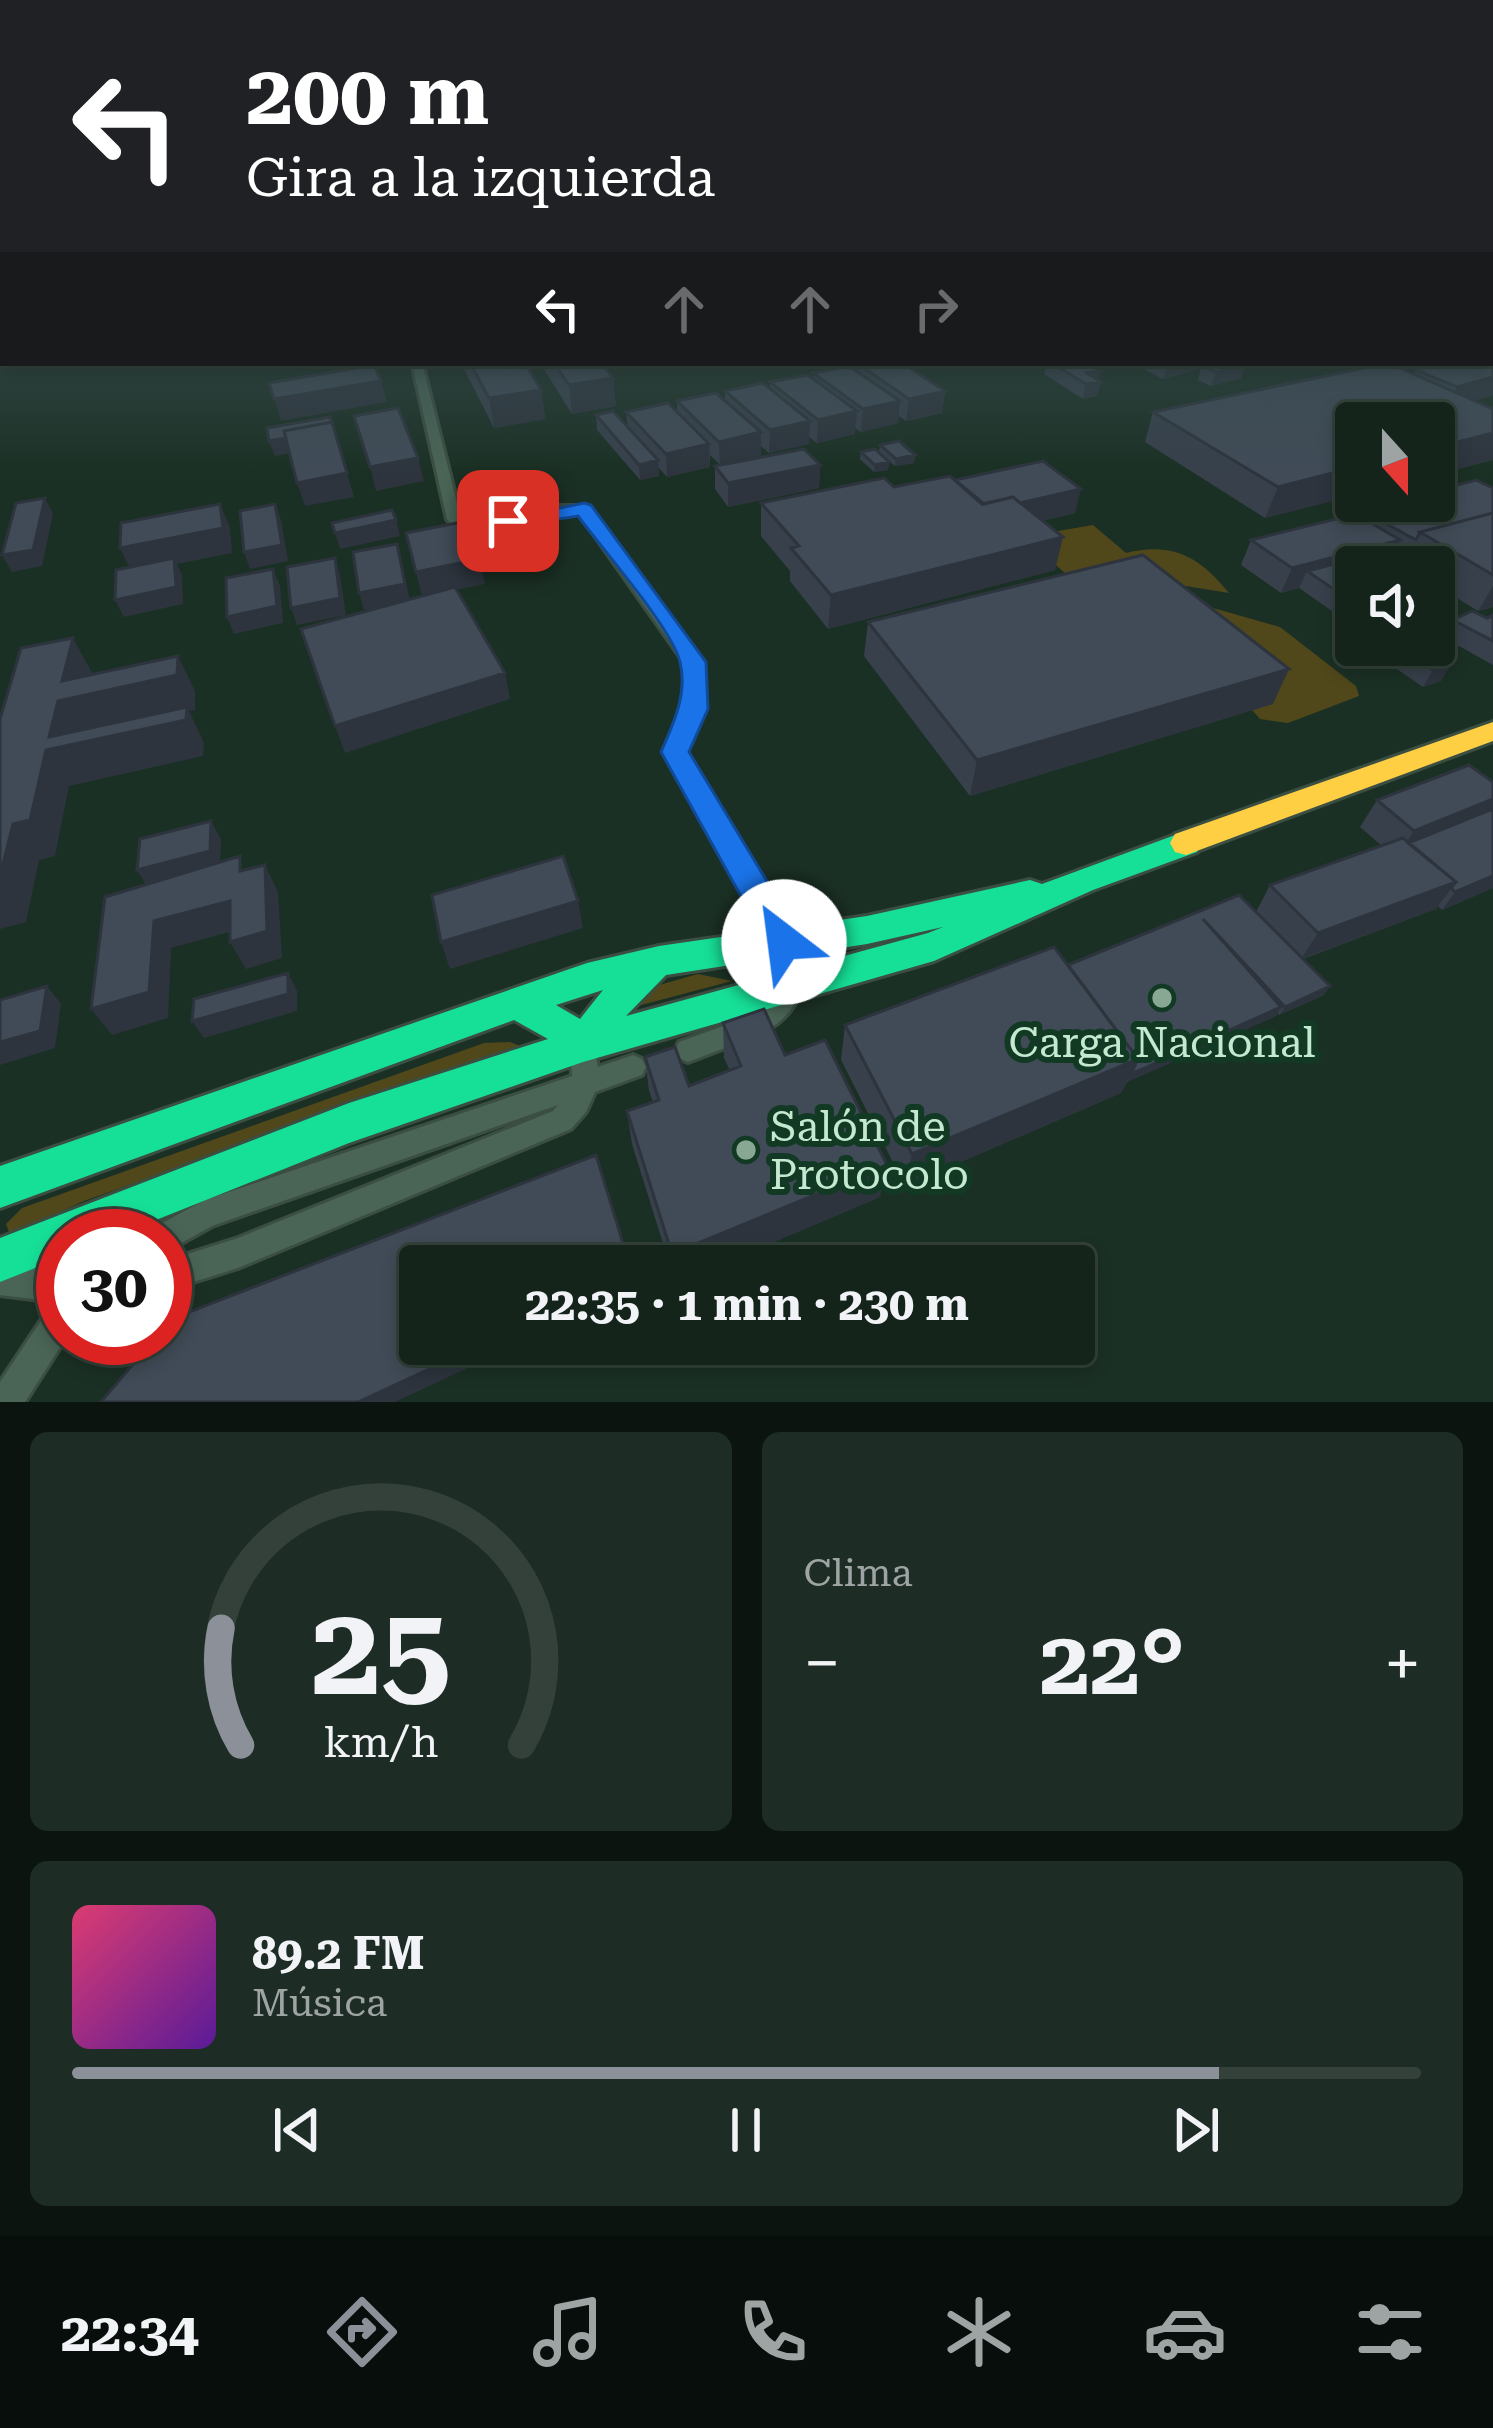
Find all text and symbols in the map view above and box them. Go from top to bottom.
text: 200 m [246,46,489,144]
icon: left [48,48,204,204]
text: Gira a la izquierda [246,146,715,209]
icon: left [525,276,591,342]
icon: ahead [651,276,717,342]
icon: ahead [777,276,843,342]
icon: right [903,276,969,342]
north arrow [1335,402,1455,522]
map controls [1335,402,1455,666]
pin [457,470,559,572]
icon: arrive [475,488,541,554]
button: sound [1335,546,1455,666]
position arrow [721,879,847,1005]
marker: Carga Nacional [1149,985,1175,1011]
place label: Carga Nacional [1009,1018,1315,1067]
place label: Salón de Protocolo [770,1102,969,1199]
marker: Salón de Protocolo [733,1137,759,1163]
speed limit sign: 30 [36,1209,192,1365]
text: 22:35 · 1 min · 230 m [525,1278,969,1331]
text: Clima [804,1550,913,1596]
text: 25 [311,1578,451,1724]
text: 22° [1039,1611,1185,1716]
text: − [804,1625,840,1702]
text: + [1384,1625,1421,1702]
text: km/h [323,1716,438,1766]
text: 89.2 FM [252,1927,424,1980]
text: Música [252,1980,387,2026]
icon: previous [264,2097,330,2163]
icon: pause [713,2097,779,2163]
icon: next [1163,2097,1229,2163]
icon: directions [320,2290,404,2374]
icon: music [526,2290,610,2374]
icon: phone [731,2290,815,2374]
icon: climate [937,2290,1021,2374]
icon: car [1143,2290,1227,2374]
icon: filters [1348,2290,1432,2374]
text: 22:34 [61,2301,199,2364]

